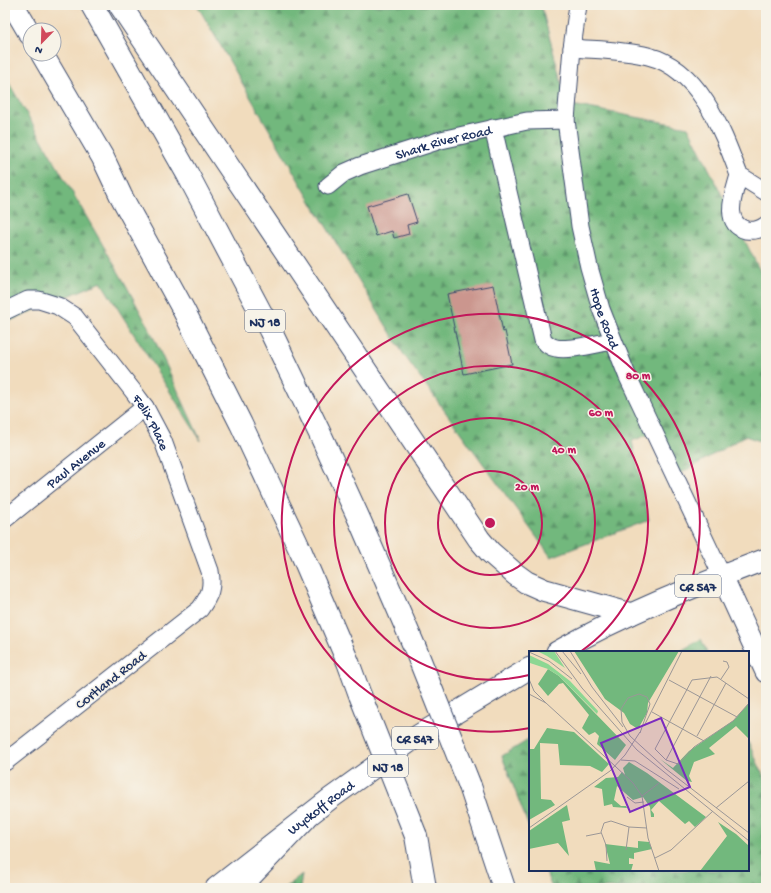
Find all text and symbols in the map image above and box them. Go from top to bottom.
north arrow [22,22,62,62]
text: N [33,42,45,56]
street label: Shark River Road [394,123,495,165]
street label: Hope Road [584,286,622,353]
road number: NJ 18 [245,310,285,332]
text: 80 m [626,370,651,384]
street label: Felix Place [127,391,172,454]
text: 60 m [589,407,614,421]
street label: Paul Avenue [43,436,110,494]
text: 40 m [551,444,576,458]
text: 20 m [515,481,540,495]
centre of rings [483,516,497,530]
road number: CR 547 [675,575,721,597]
street label: Cortland Road [73,647,152,714]
inset map [529,651,749,871]
road number: CR 547 [392,727,438,749]
road number: NJ 18 [368,755,408,777]
street label: Wyckoff Road [285,777,360,840]

